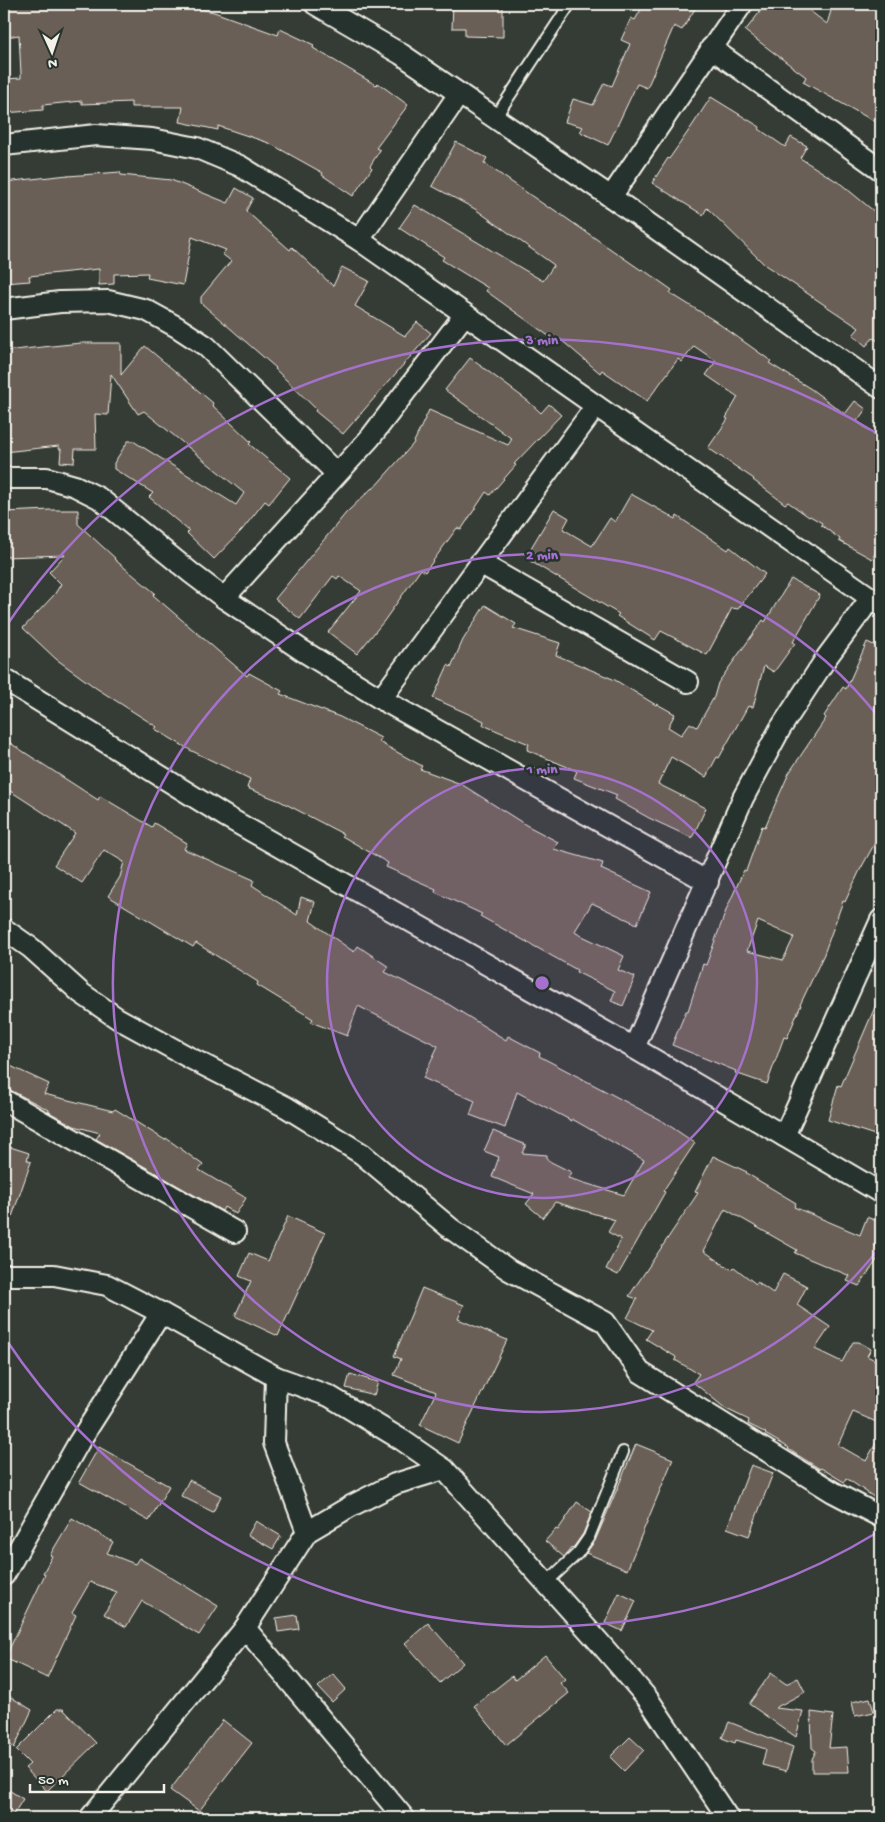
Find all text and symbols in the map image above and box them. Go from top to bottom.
north arrow [28,28,78,78]
text: N [48,54,58,71]
text: 3 min [525,332,559,350]
text: 2 min [526,547,559,565]
text: 1 min [526,761,558,779]
centre of rings [533,974,551,992]
scale bar [30,1762,164,1794]
text: 50 m [38,1772,69,1790]

